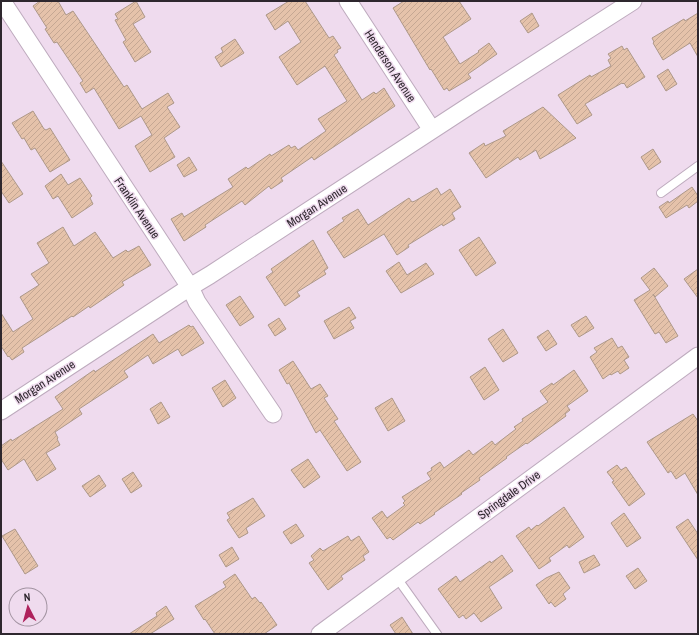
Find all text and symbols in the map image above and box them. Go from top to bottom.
street label: Henderson Avenue [361,27,419,105]
street label: Franklin Avenue [111,174,163,242]
street label: Morgan Avenue [284,181,350,231]
street label: Morgan Avenue [12,357,78,407]
street label: Springdale Drive [474,467,544,523]
north arrow [8,587,48,627]
text: N [23,590,31,604]

